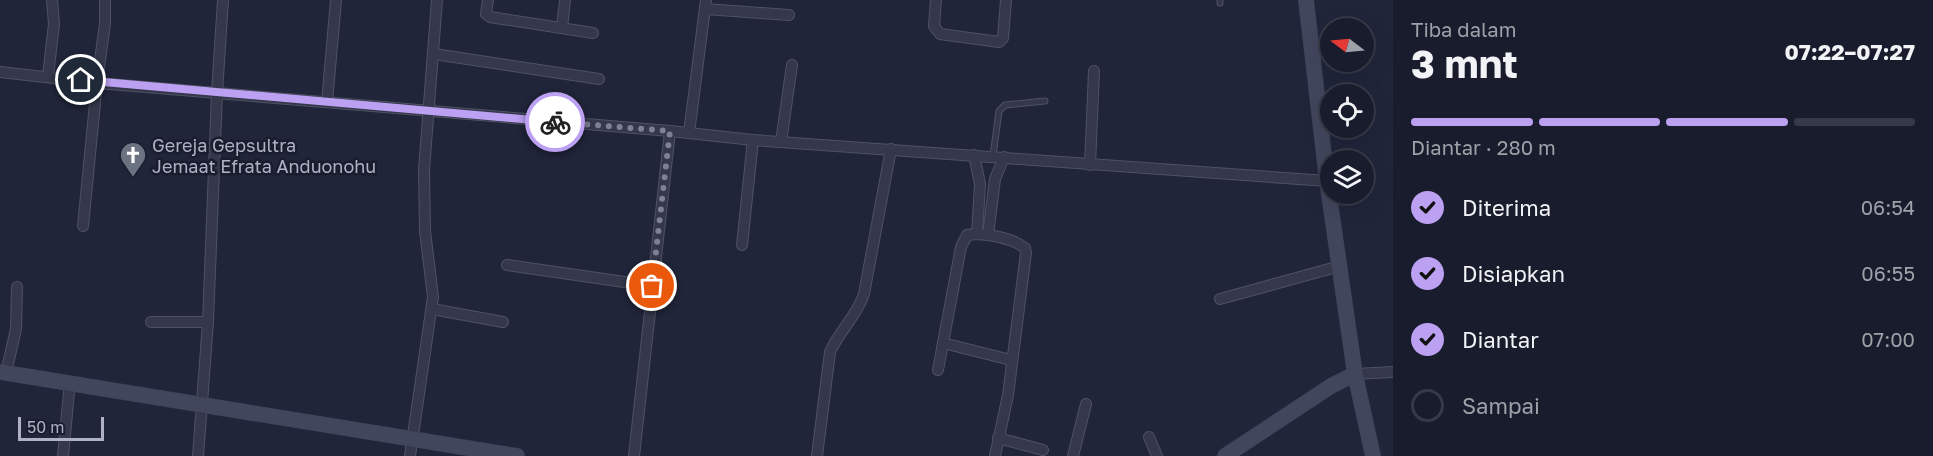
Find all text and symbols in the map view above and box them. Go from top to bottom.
text: Tiba dalam [1411,17,1516,41]
north arrow [1320,18,1374,72]
map controls [1320,18,1374,204]
text: 07:22–07:27 [1784,38,1915,65]
text: 3 mnt [1411,40,1518,87]
pin [55,54,106,105]
icon: home [64,63,97,96]
button: locate [1320,84,1374,138]
courier [525,92,585,152]
icon: bike [539,106,572,139]
place label: Gereja Gepsultra Jemaat Efrata Anduonohu [152,134,376,177]
text: Diantar · 280 m [1411,135,1556,159]
church icon: Gereja Gepsultra Jemaat Efrata Anduonohu [118,140,148,178]
button: layers [1320,150,1374,204]
icon: check [1411,191,1444,224]
text: Diterima [1462,194,1551,221]
text: 06:54 [1861,195,1915,219]
icon: check [1411,257,1444,290]
pin [626,260,677,311]
text: Disiapkan [1462,260,1565,287]
text: 06:55 [1861,261,1915,285]
icon: bag [635,269,668,302]
icon: check [1411,323,1444,356]
text: Diantar [1462,326,1539,353]
text: 07:00 [1861,327,1915,351]
text: Sampai [1462,392,1540,419]
scale bar [18,414,104,442]
text: 50 m [27,417,64,437]

